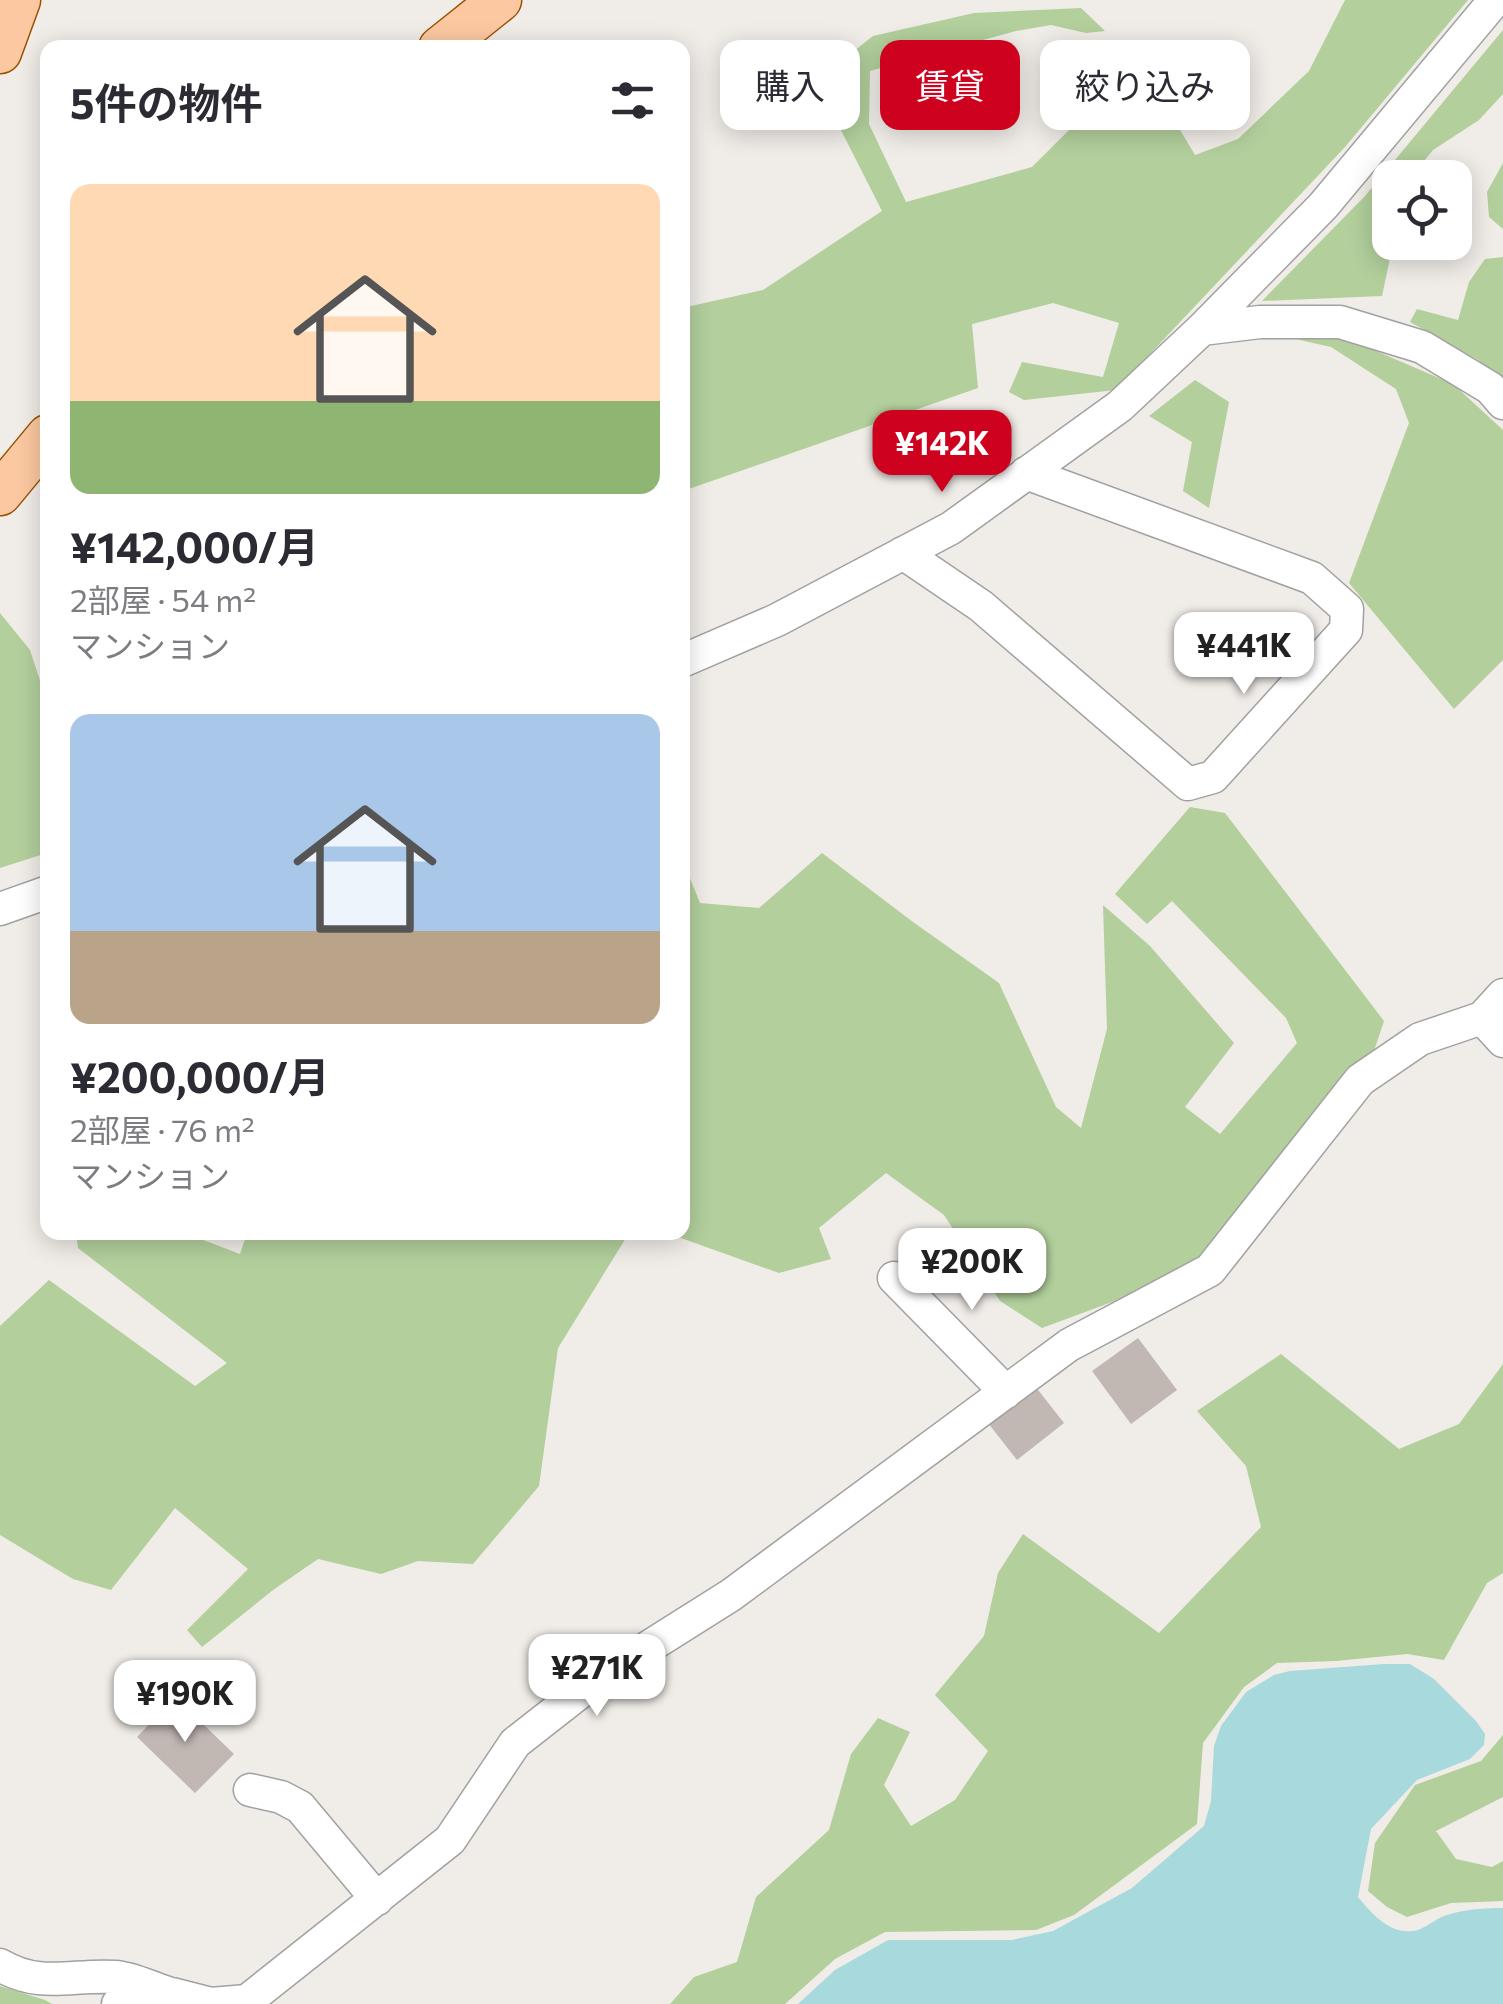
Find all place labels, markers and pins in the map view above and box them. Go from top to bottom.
pin: ¥142K [872,410,1012,495]
pin: ¥441K [1174,612,1314,697]
pin: ¥200K [902,1228,1042,1313]
pin: ¥271K [527,1634,667,1719]
pin: ¥190K [115,1660,255,1745]

